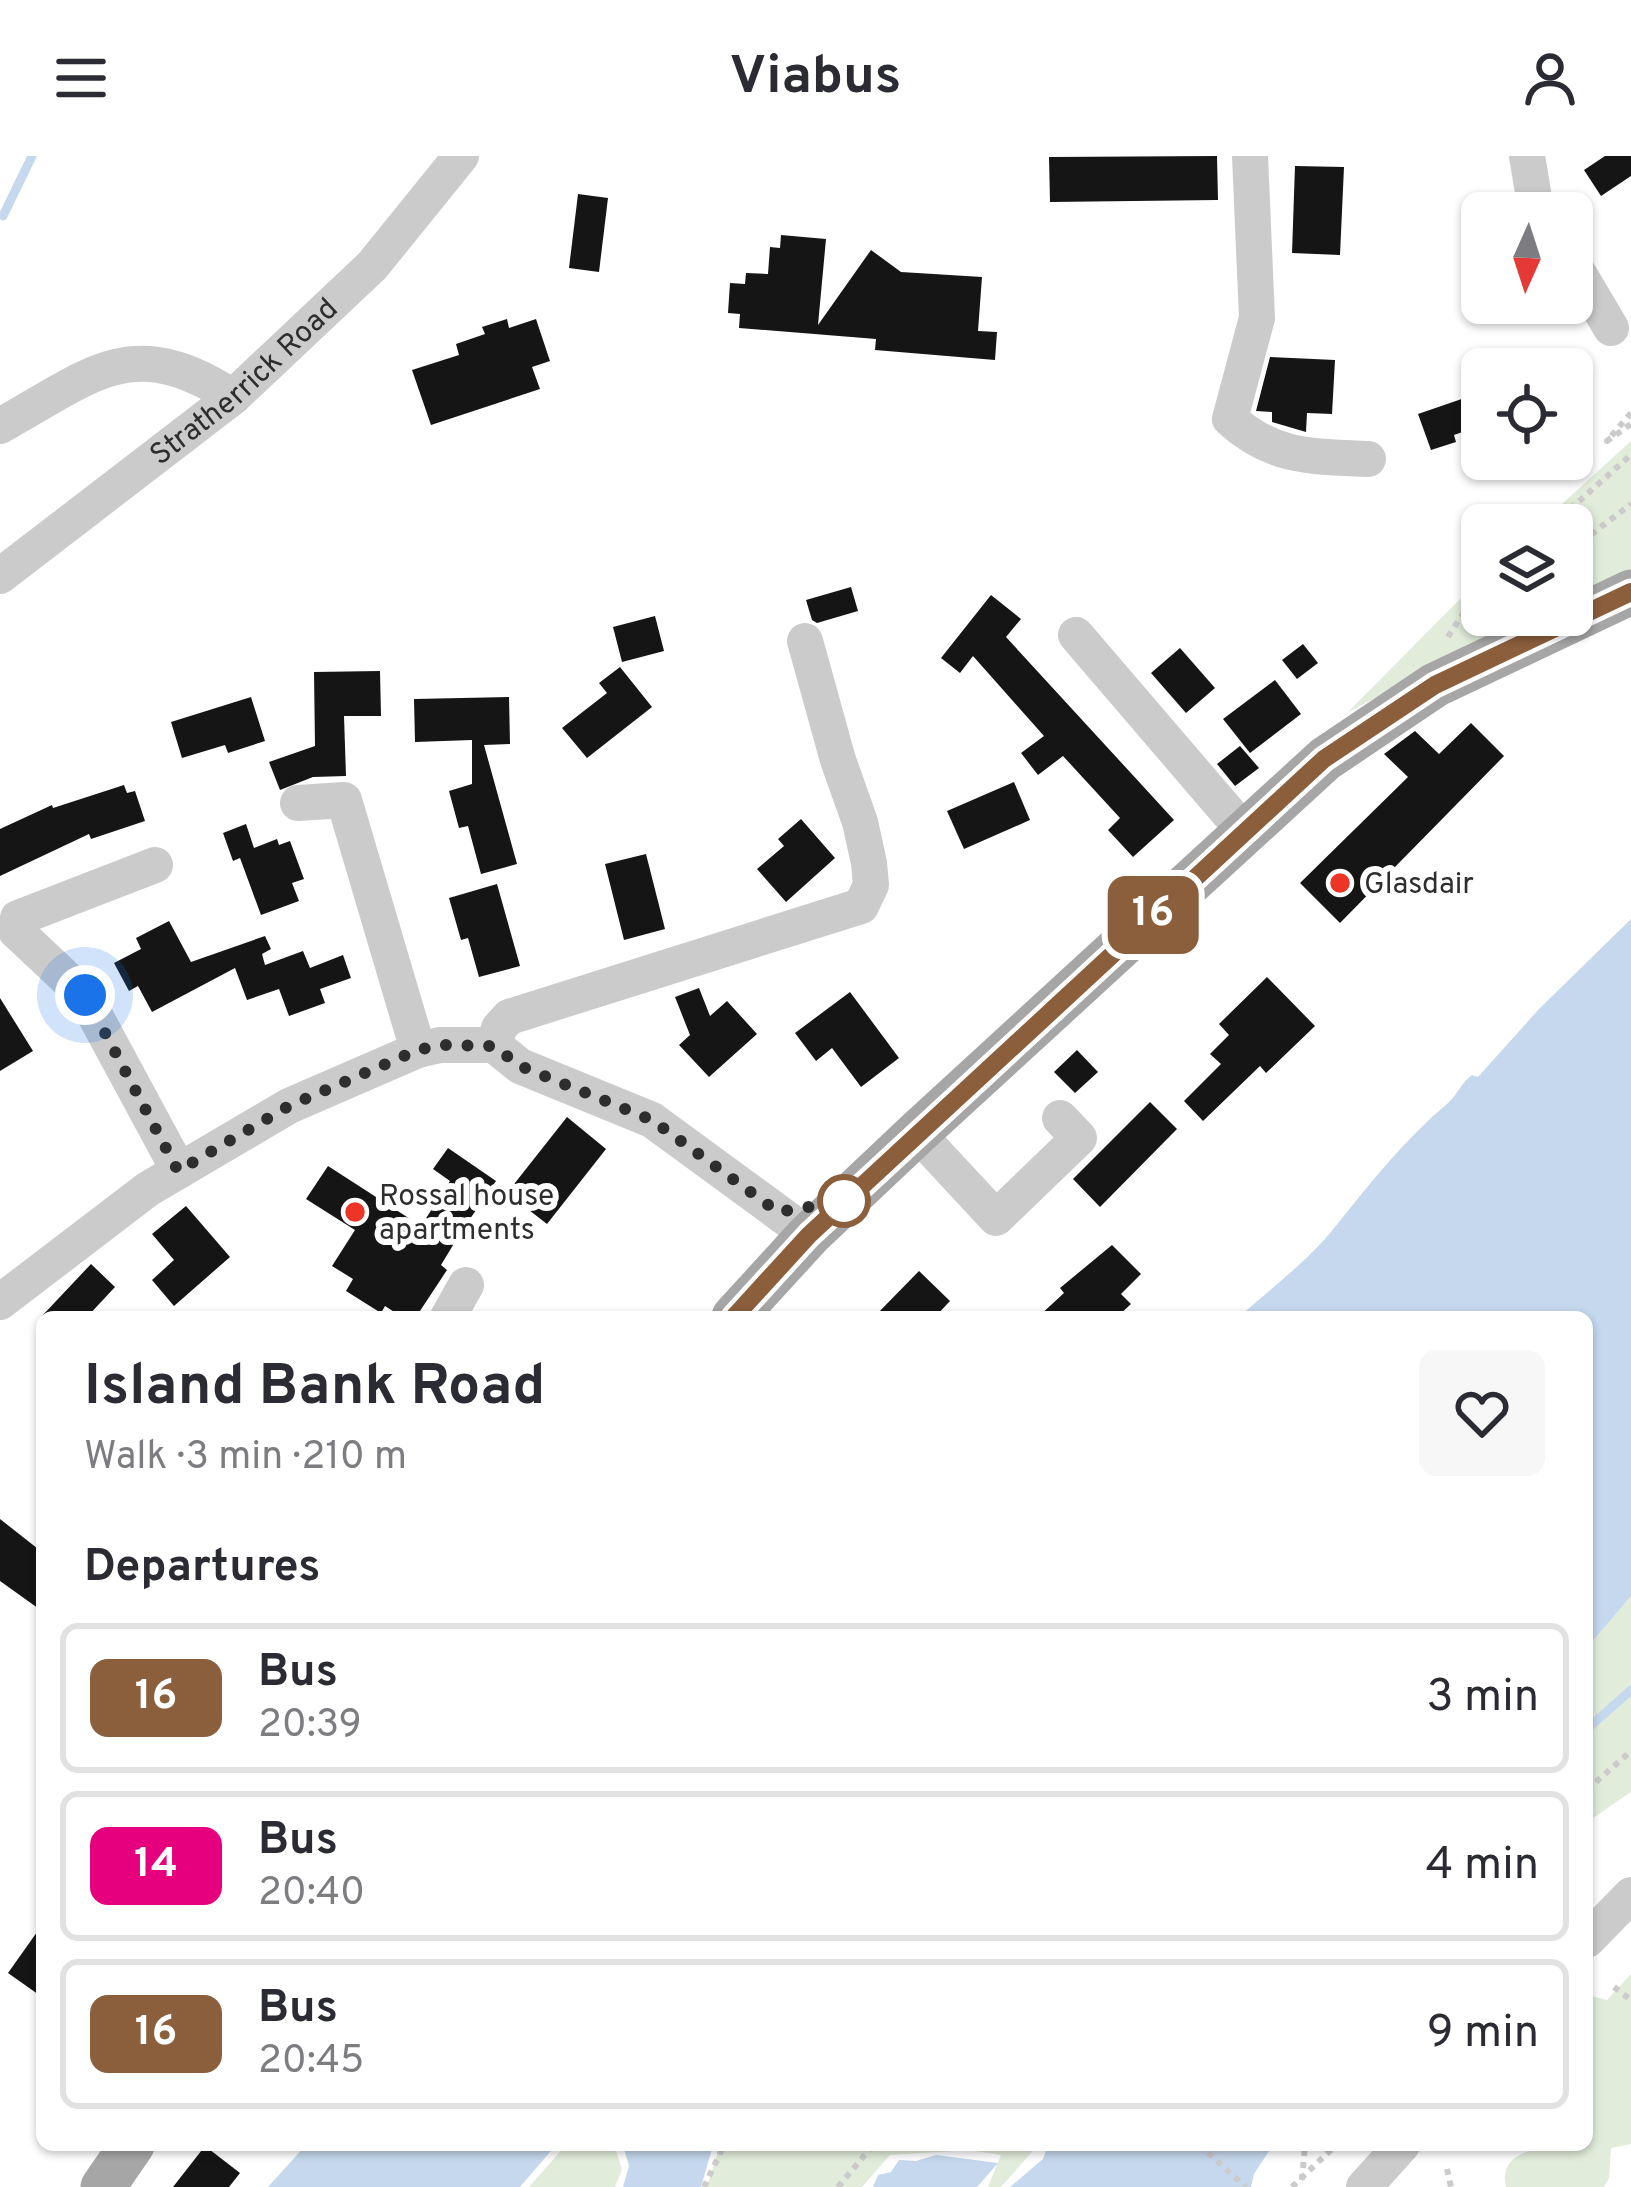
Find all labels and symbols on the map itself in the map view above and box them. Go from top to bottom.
north arrow [1461,192,1593,324]
street label: Stratherrick Road [144,292,347,475]
place label: Glasdair [1364,867,1474,904]
marker: Glasdair [1327,870,1353,896]
line badge: 16 [1099,876,1207,954]
your location [55,965,115,1025]
unlabelled marker [819,1176,869,1226]
place label: Rossal house apartments [379,1179,554,1250]
marker: Rossal house apartments [342,1199,368,1225]

